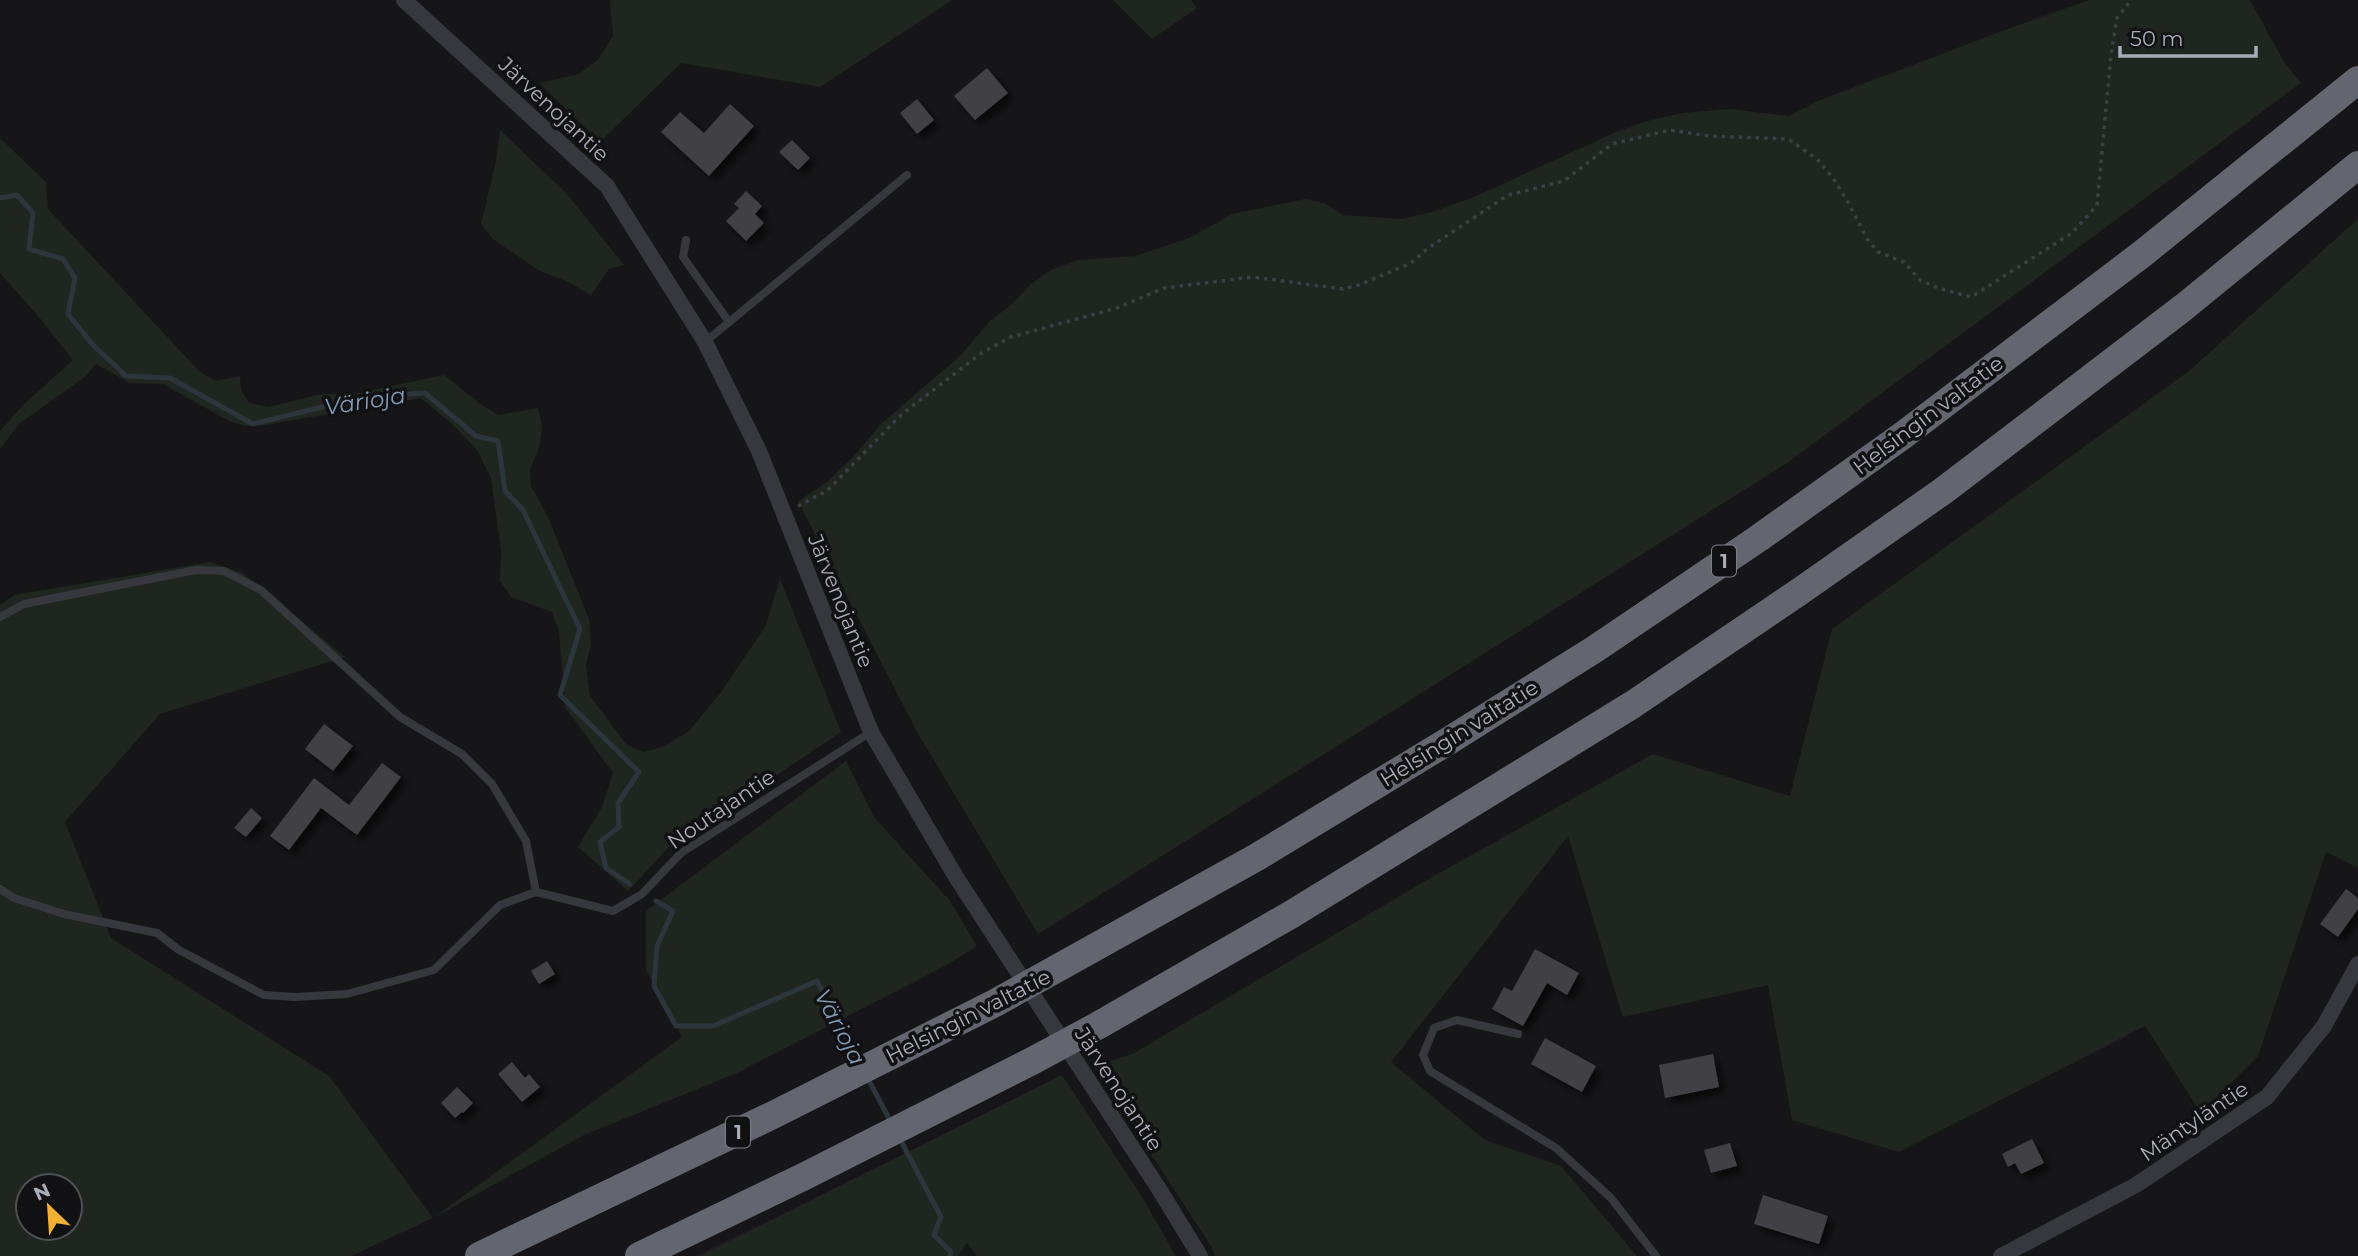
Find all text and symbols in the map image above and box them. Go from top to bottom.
scale bar [2120,14,2256,58]
text: 50 m [2130,26,2184,51]
street label: Järvenojantie [493,51,614,167]
street label: Helsingin valtatie [1848,350,2008,480]
water label: Värioja [322,381,408,421]
street label: Järvenojantie [802,530,879,671]
road number: 1 [1712,546,1736,576]
street label: Helsingin valtatie [1375,674,1543,792]
street label: Noutajantie [663,764,779,854]
street label: Helsingin valtatie [882,964,1054,1068]
water label: Värioja [808,984,872,1070]
street label: Järvenojantie [1069,1022,1168,1155]
street label: Mäntyläntie [2135,1076,2253,1166]
road number: 1 [726,1116,750,1148]
north arrow [14,1172,84,1242]
text: N [30,1178,54,1206]

